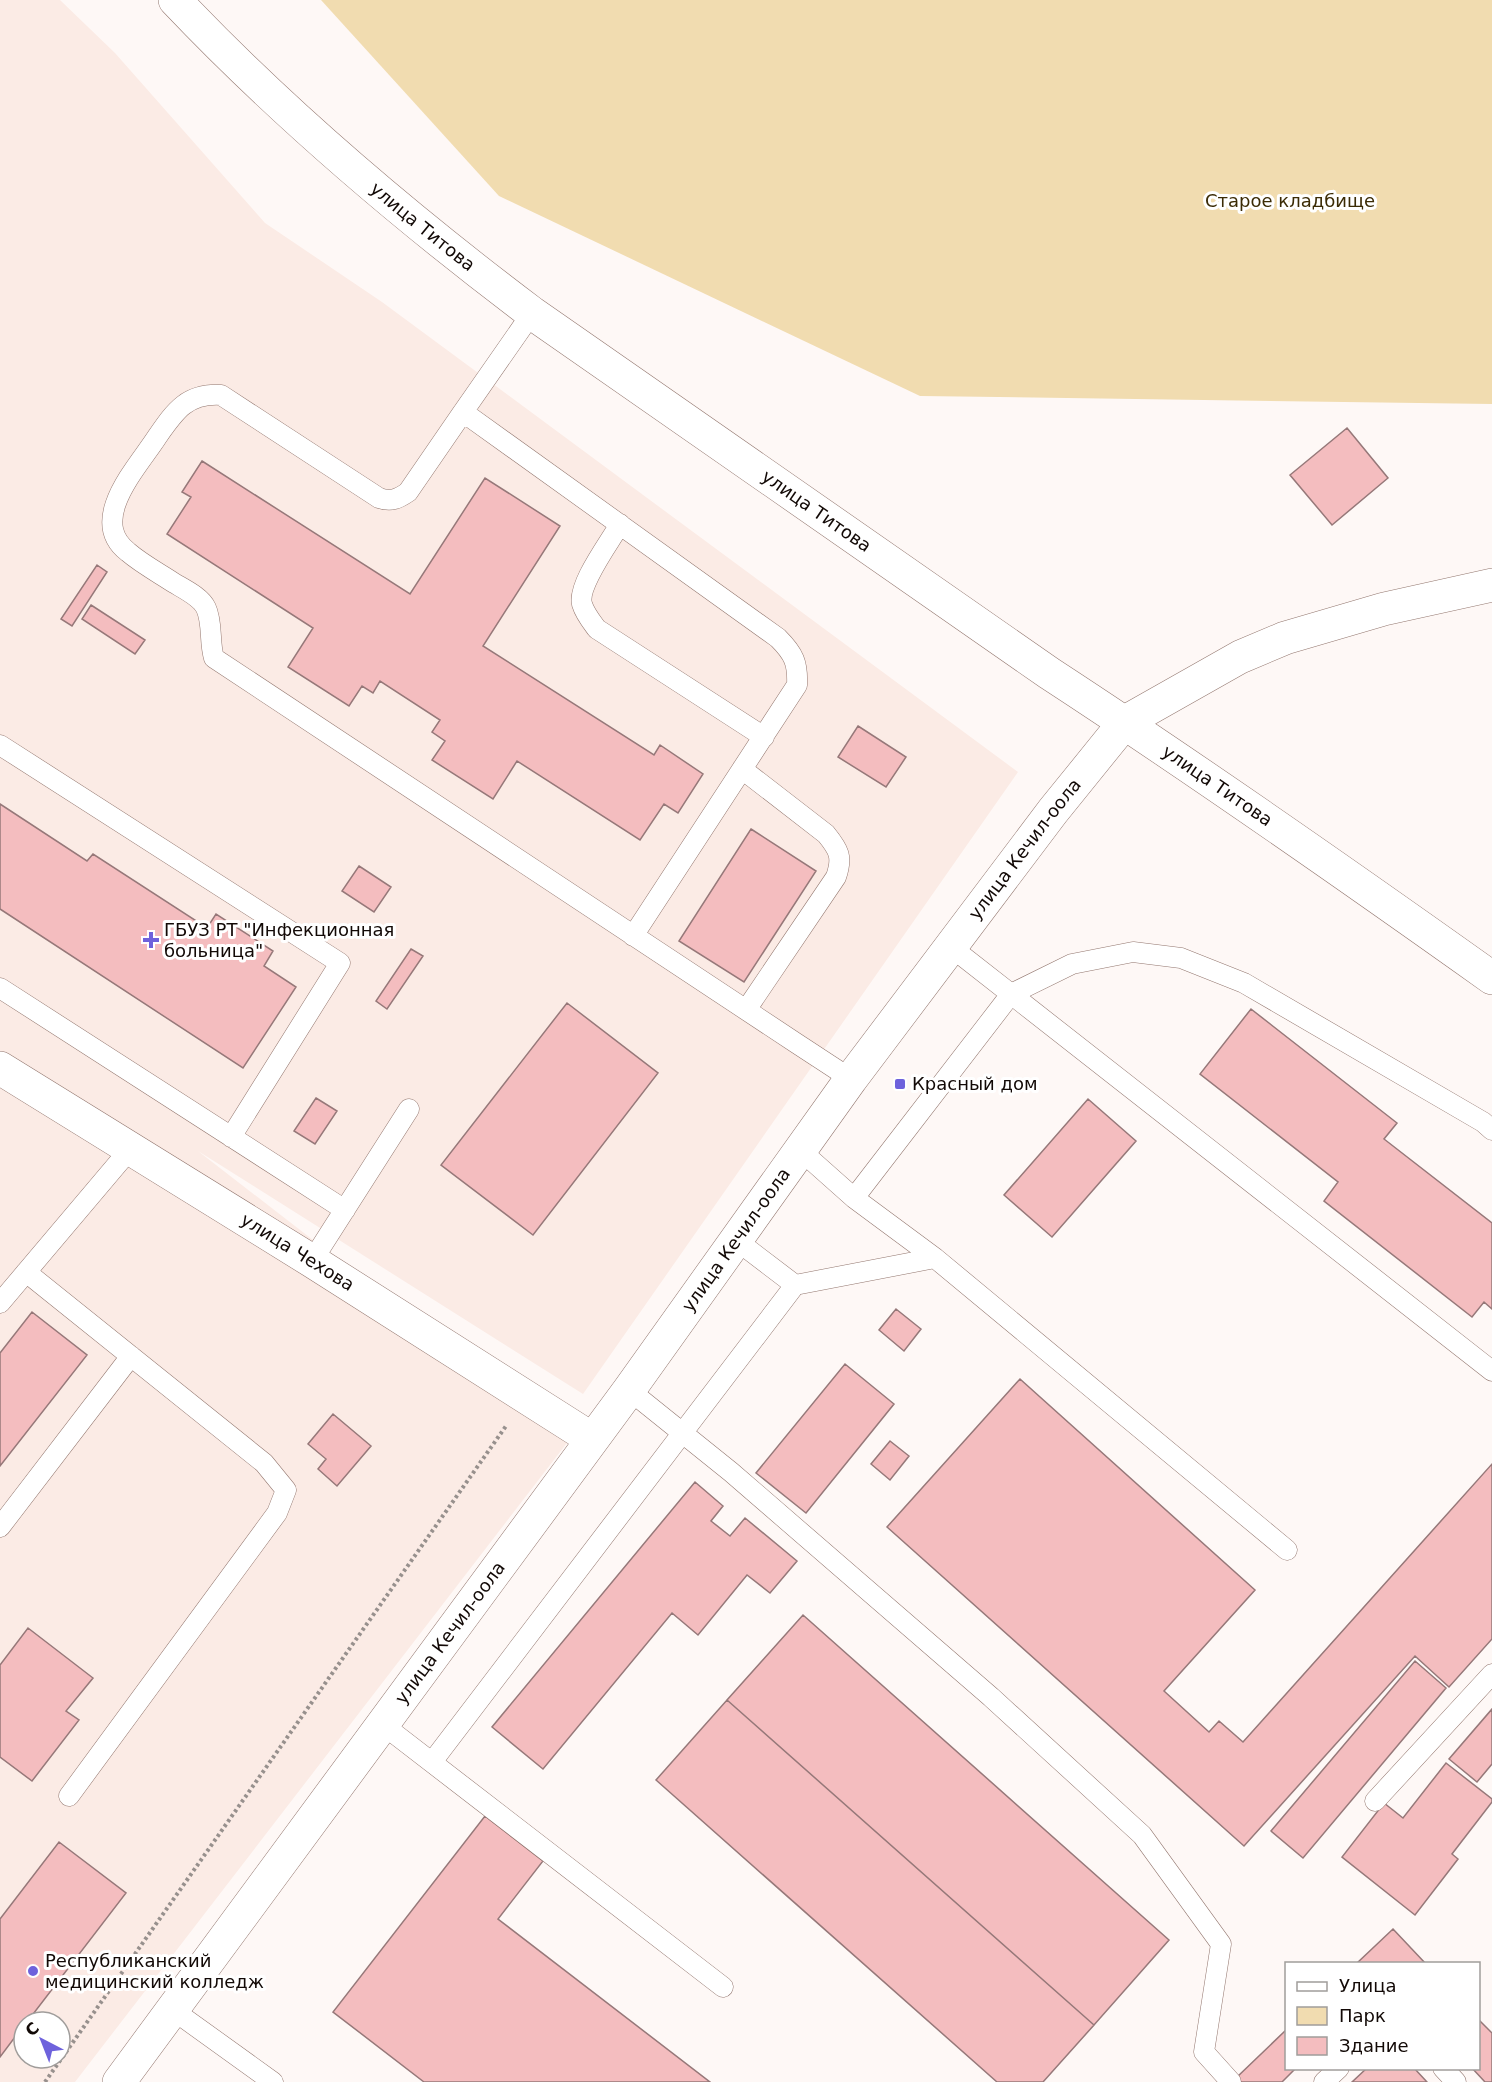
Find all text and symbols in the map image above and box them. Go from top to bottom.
street label: улица Титова [366,178,479,275]
park label: Старое кладбище [1205,190,1375,211]
street label: улица Титова [758,465,876,556]
street label: улица Титова [1159,740,1277,830]
street label: улица Кечил-оола [964,774,1085,923]
place label: ГБУЗ РТ "Инфекционная больница" [164,919,394,961]
marker: ГБУЗ РТ "Инфекционная больница" [142,931,160,949]
place label: Красный дом [912,1073,1038,1094]
marker: Красный дом [893,1077,907,1091]
street label: улица Кечил-оола [677,1164,794,1316]
street label: улица Чехова [237,1209,358,1295]
street label: улица Кечил-оола [390,1557,509,1708]
place label: Республиканский медицинский колледж [45,1950,264,1992]
legend [1285,1962,1480,2070]
marker: Республиканский медицинский колледж [26,1964,40,1978]
text: Улица [1339,1975,1396,1996]
text: Парк [1339,2005,1386,2026]
north arrow [12,2010,72,2070]
text: С [22,2018,43,2040]
text: Здание [1339,2035,1409,2056]

